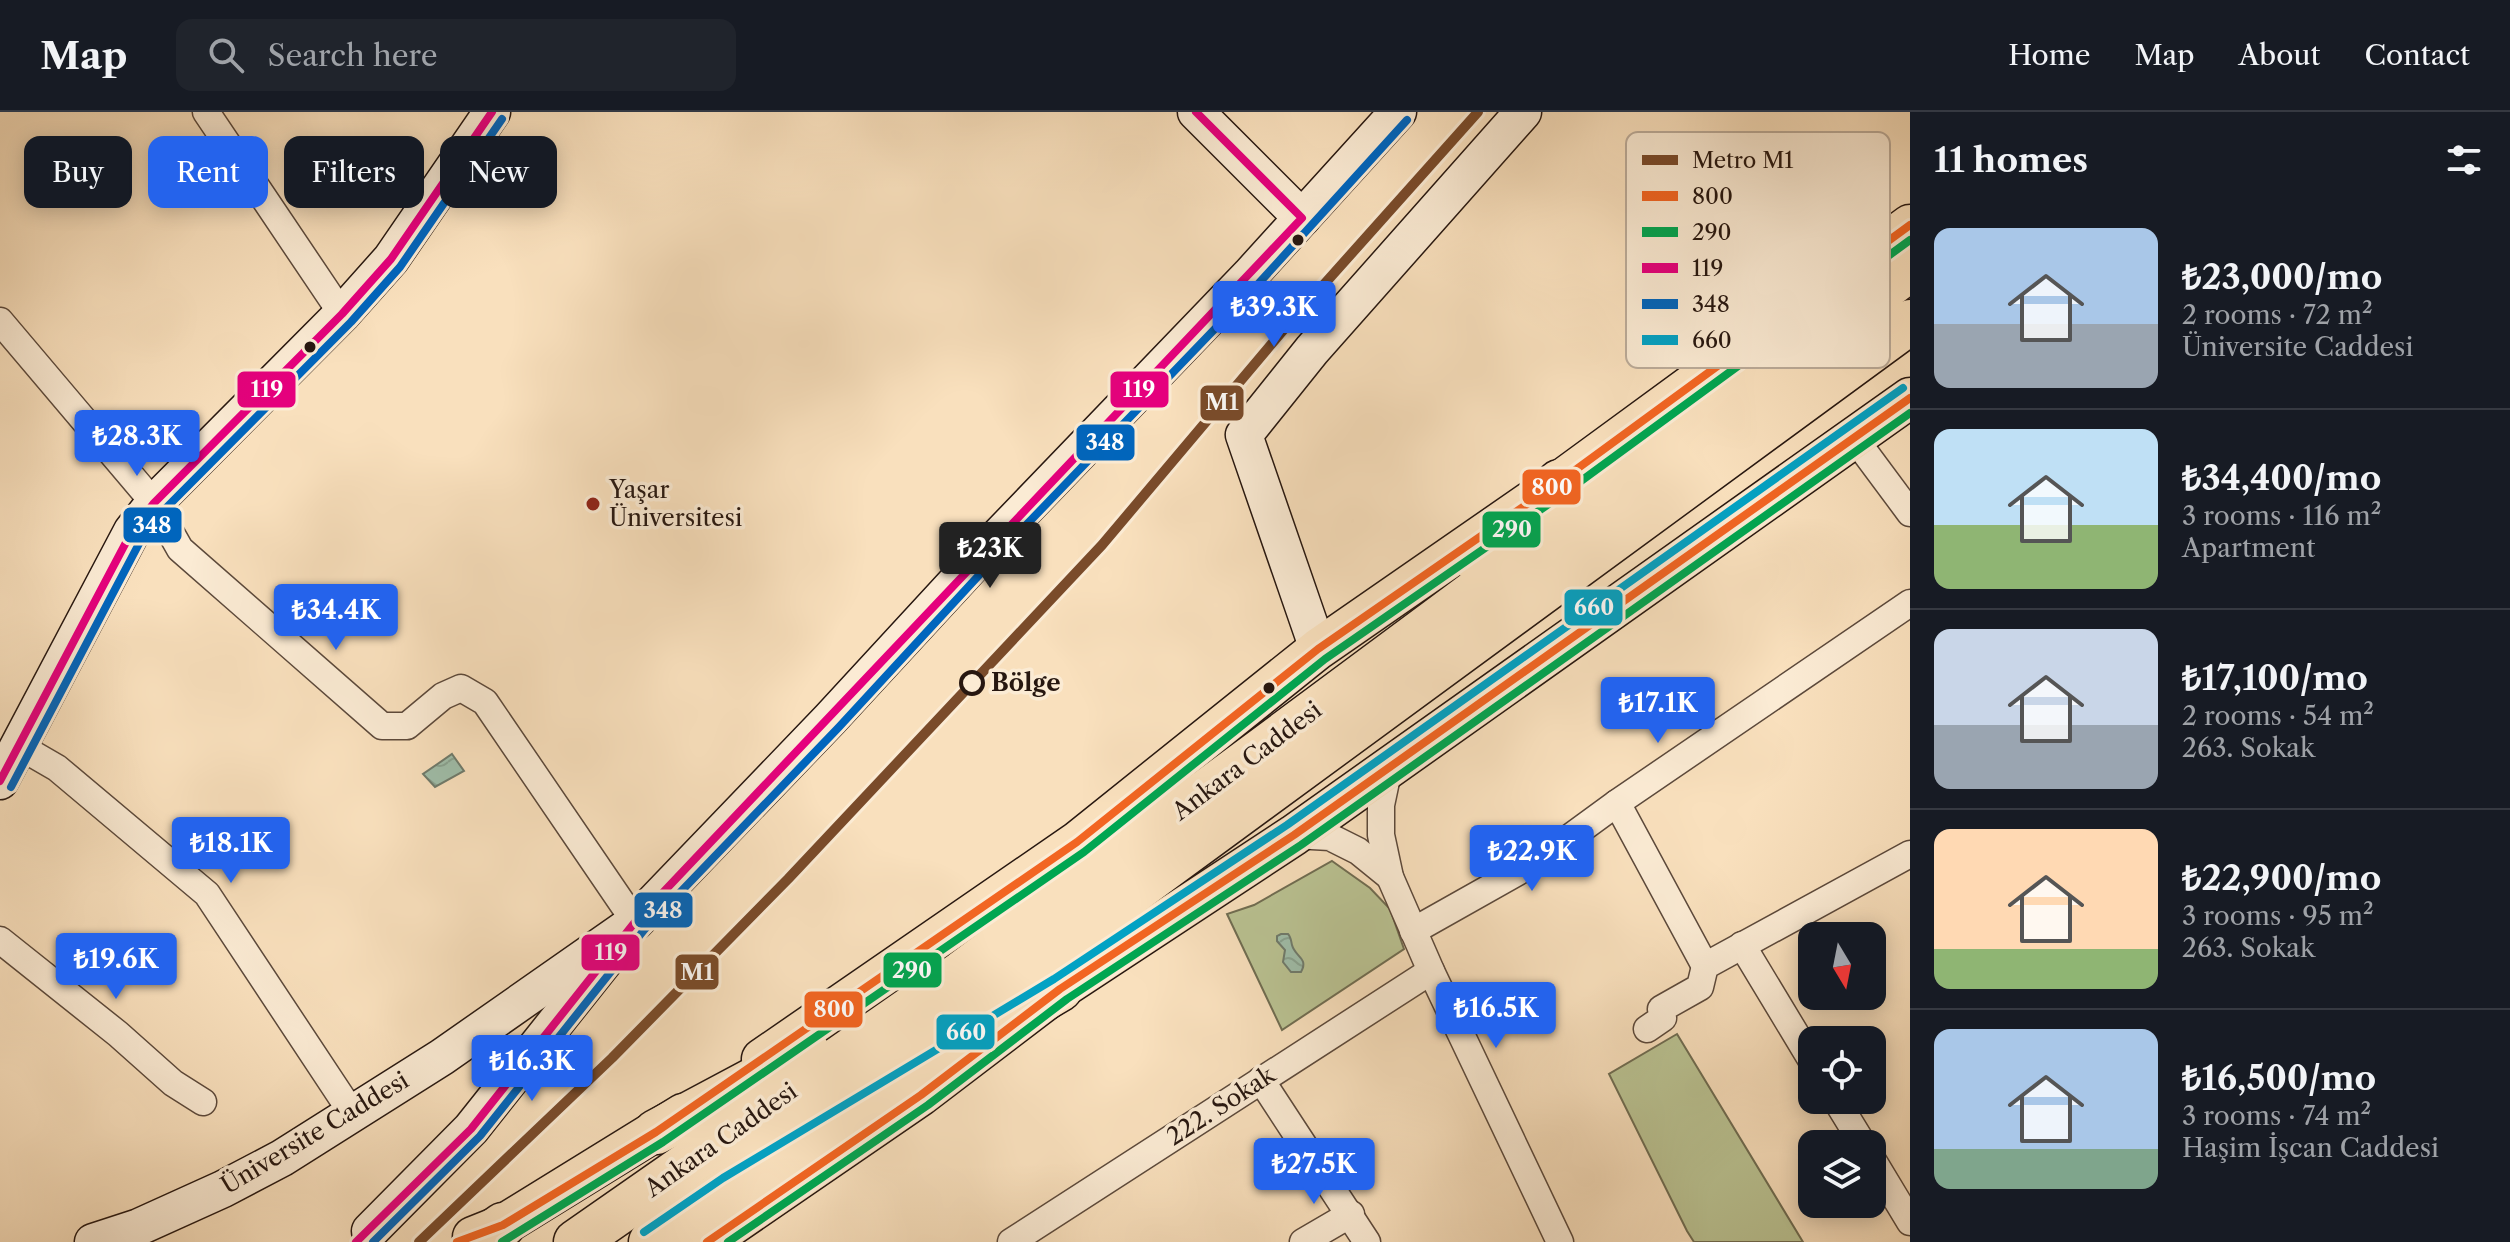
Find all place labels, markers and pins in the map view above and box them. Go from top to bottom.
unlabelled marker [1290,232,1306,248]
pin: ₺39.3K [1209,281,1339,349]
unlabelled marker [302,339,318,355]
pin: ₺28.3K [72,410,202,478]
place label: Yaşar Üniversitesi [608,475,742,532]
marker: Yaşar Üniversitesi [584,495,602,513]
pin: ₺23K [943,522,1037,590]
pin: ₺34.4K [271,584,401,652]
place label: Bölge [991,668,1061,697]
marker: Bölge [960,671,984,695]
pin: ₺17.1K [1593,677,1723,745]
unlabelled marker [1261,680,1277,696]
pin: ₺18.1K [166,817,296,885]
pin: ₺22.9K [1467,825,1597,893]
pin: ₺19.6K [51,933,181,1001]
pin: ₺16.5K [1431,982,1561,1050]
pin: ₺16.3K [467,1035,597,1103]
pin: ₺27.5K [1249,1138,1379,1206]

